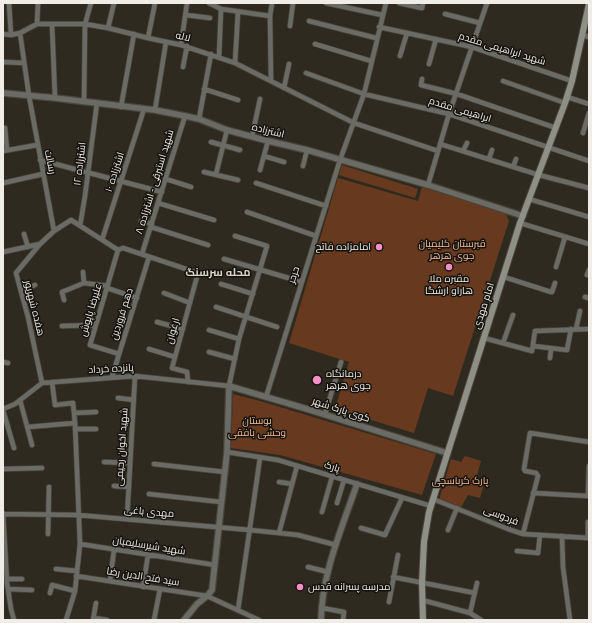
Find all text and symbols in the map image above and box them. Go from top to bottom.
street label: لاله [174,29,192,45]
street label: شهید ابراهیمی مقدم [457,30,547,68]
street label: ابراهیمی مقدم [427,95,493,125]
street label: اشترزاده [251,121,285,141]
street label: شهید استبرقی - اشترزاده ۸ [133,128,177,236]
street label: اشترزاده ۱۲ [71,142,89,186]
street label: رسالت [42,149,58,175]
street label: اشترزاده ۱۰ [103,151,127,193]
park label: قبرستان کلیمیان جوی هرهر [419,238,485,262]
place label: امامزاده فاتح [316,241,371,253]
marker: امامزاده فاتح [374,242,384,252]
marker: مقبره ملا هاراو ارشگا [444,262,454,272]
street label: حرحر [286,265,302,285]
district label: محله سرسنگ [185,266,251,280]
place label: مقبره ملا هاراو ارشگا [425,273,473,296]
street label: هفده شهریور [21,279,47,337]
street label: امام مهدی [471,281,497,331]
street label: علیرضا پاپوش [77,282,105,338]
street label: دهم فروردین [108,287,136,341]
street label: ارغوان [164,317,182,345]
street label: پانزده خرداد [88,362,134,376]
place label: درمانگاه جوی هرهر [326,368,371,392]
marker: درمانگاه جوی هرهر [311,374,323,386]
street label: کوی پارک شهر [311,395,371,425]
street label: شهید اخوان رحیمی [113,407,131,487]
park label: بوستان وحشی بافقی [228,415,286,438]
street label: پارک [323,459,341,475]
park label: پارک کرباسچی [432,475,488,487]
street label: مهدی باغی [123,504,175,520]
street label: فردوسی [482,504,520,528]
street label: شهید شیرسلیمیان [112,534,186,558]
street label: سید فتح الدین رضا [106,565,180,589]
place label: مدرسه پسرانه قدس [308,581,390,593]
marker: مدرسه پسرانه قدس [295,582,305,592]

